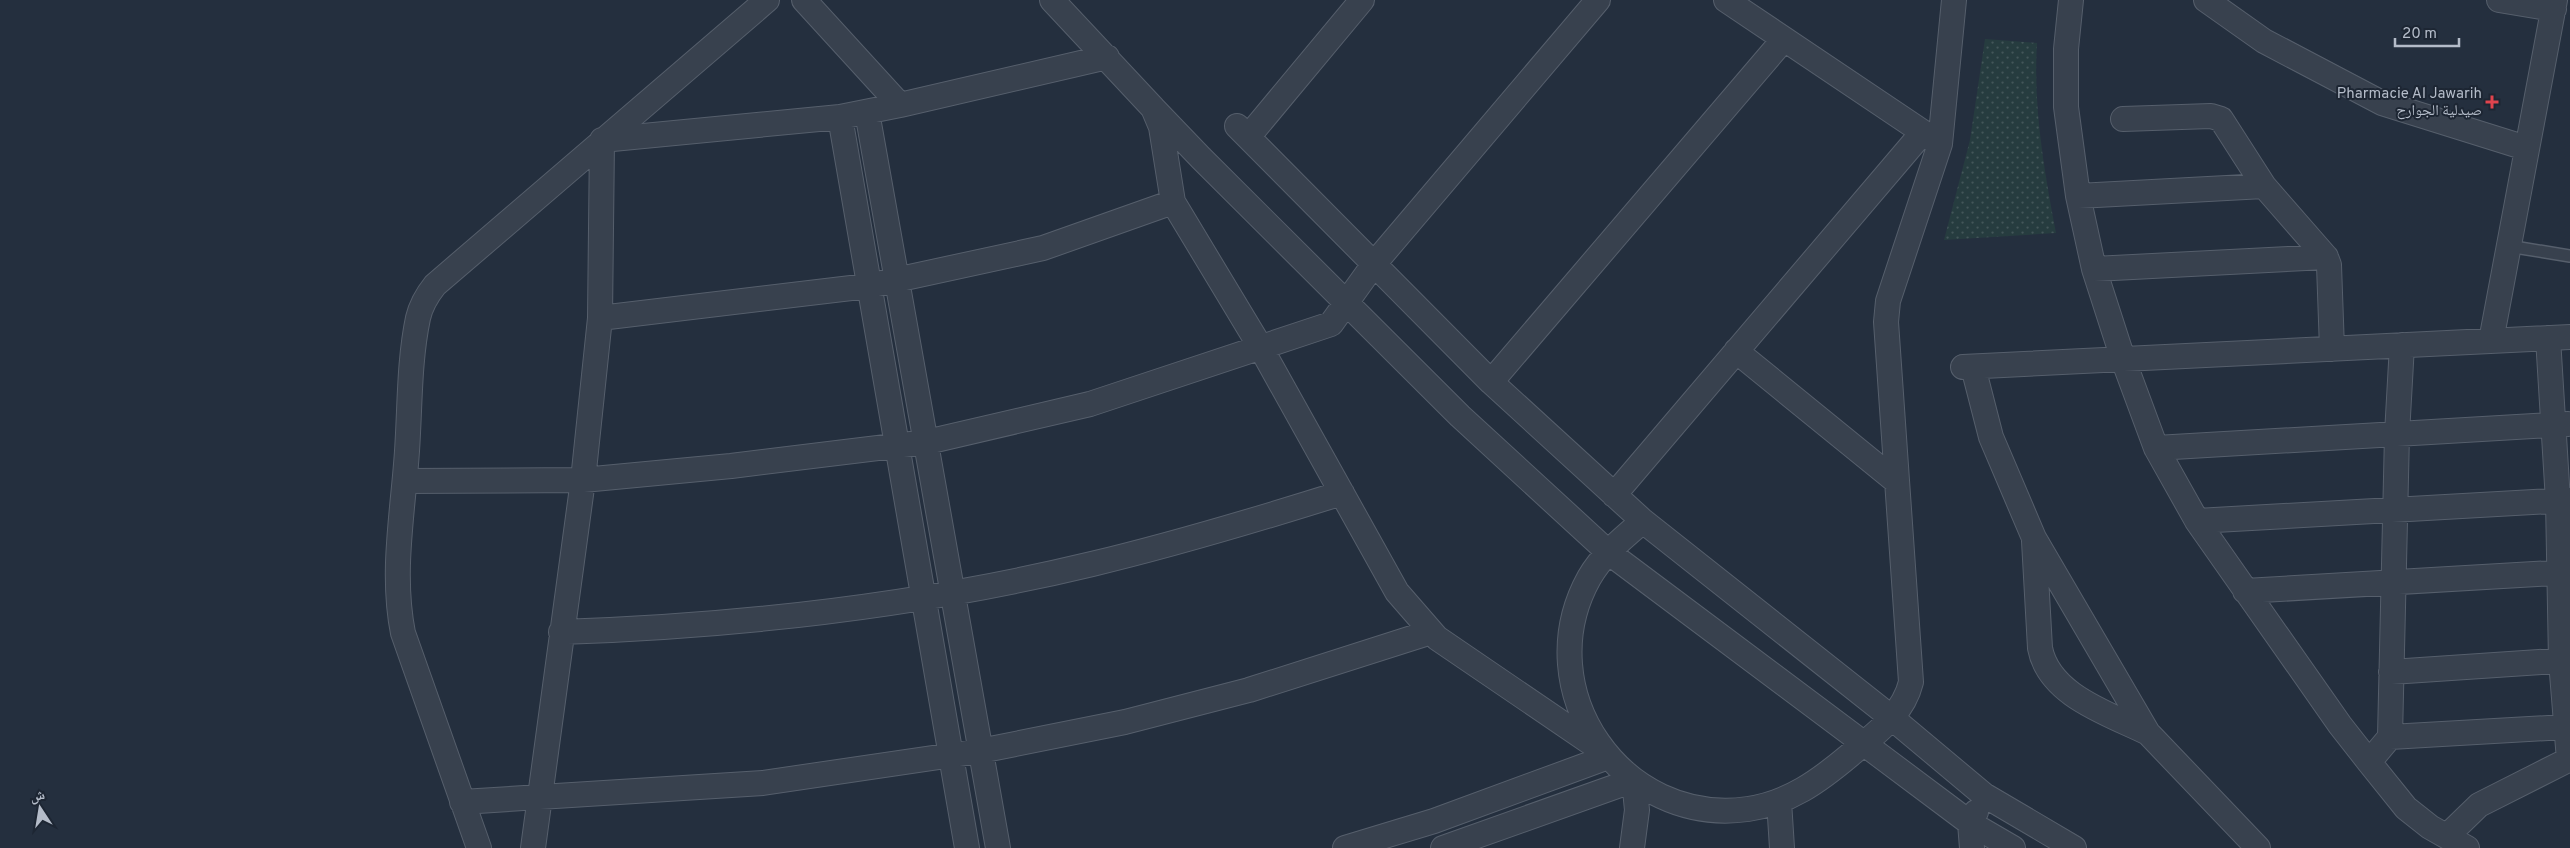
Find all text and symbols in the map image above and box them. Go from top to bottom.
scale bar [2395,15,2459,47]
text: 20 m [2402,25,2437,44]
place label: Pharmacie Al Jawarih صيدلية الجوارح [2337,85,2482,121]
marker: Pharmacie Al Jawarih صيدلية الجوارح [2486,96,2498,108]
north arrow [15,783,65,833]
text: ش [29,787,47,807]

